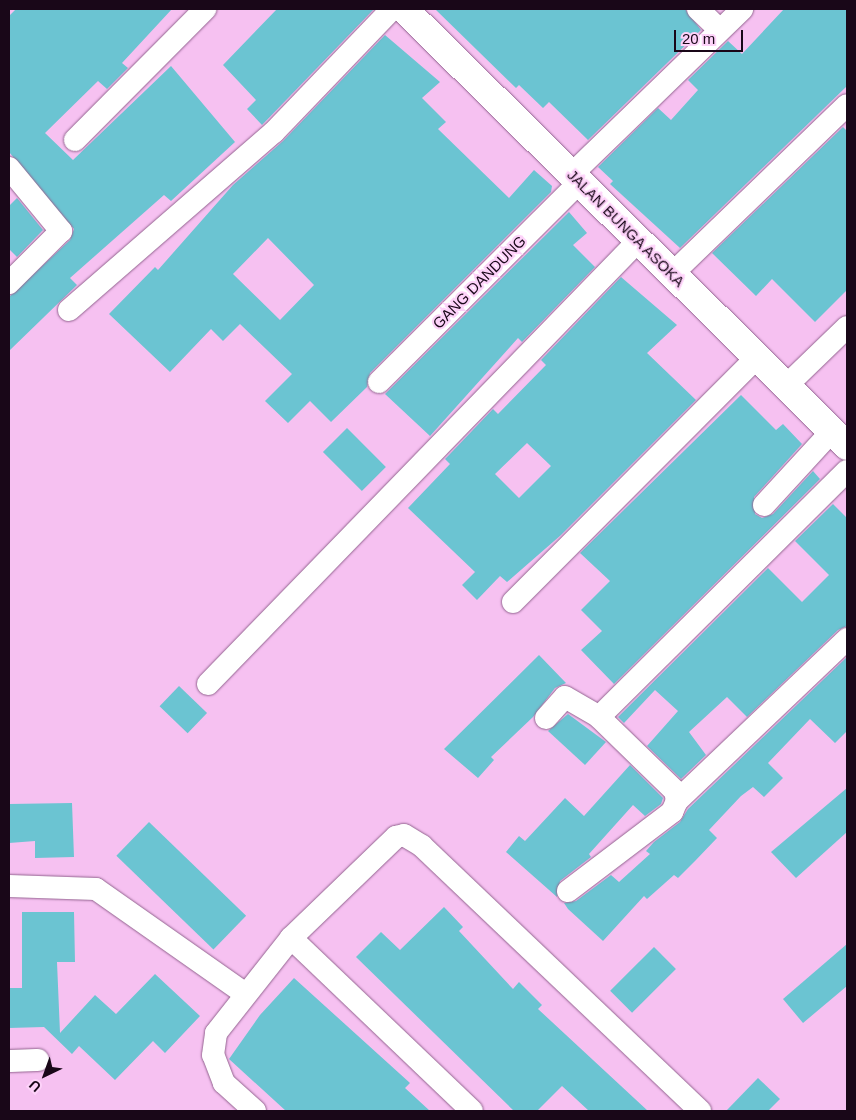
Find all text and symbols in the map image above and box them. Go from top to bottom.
scale bar [676,20,745,52]
text: 20 m [682,30,715,47]
street label: JALAN BUNGA ASOKA [563,165,689,291]
street label: GANG DANDUNG [429,232,529,332]
north arrow [20,1050,70,1100]
text: U [26,1077,44,1095]

